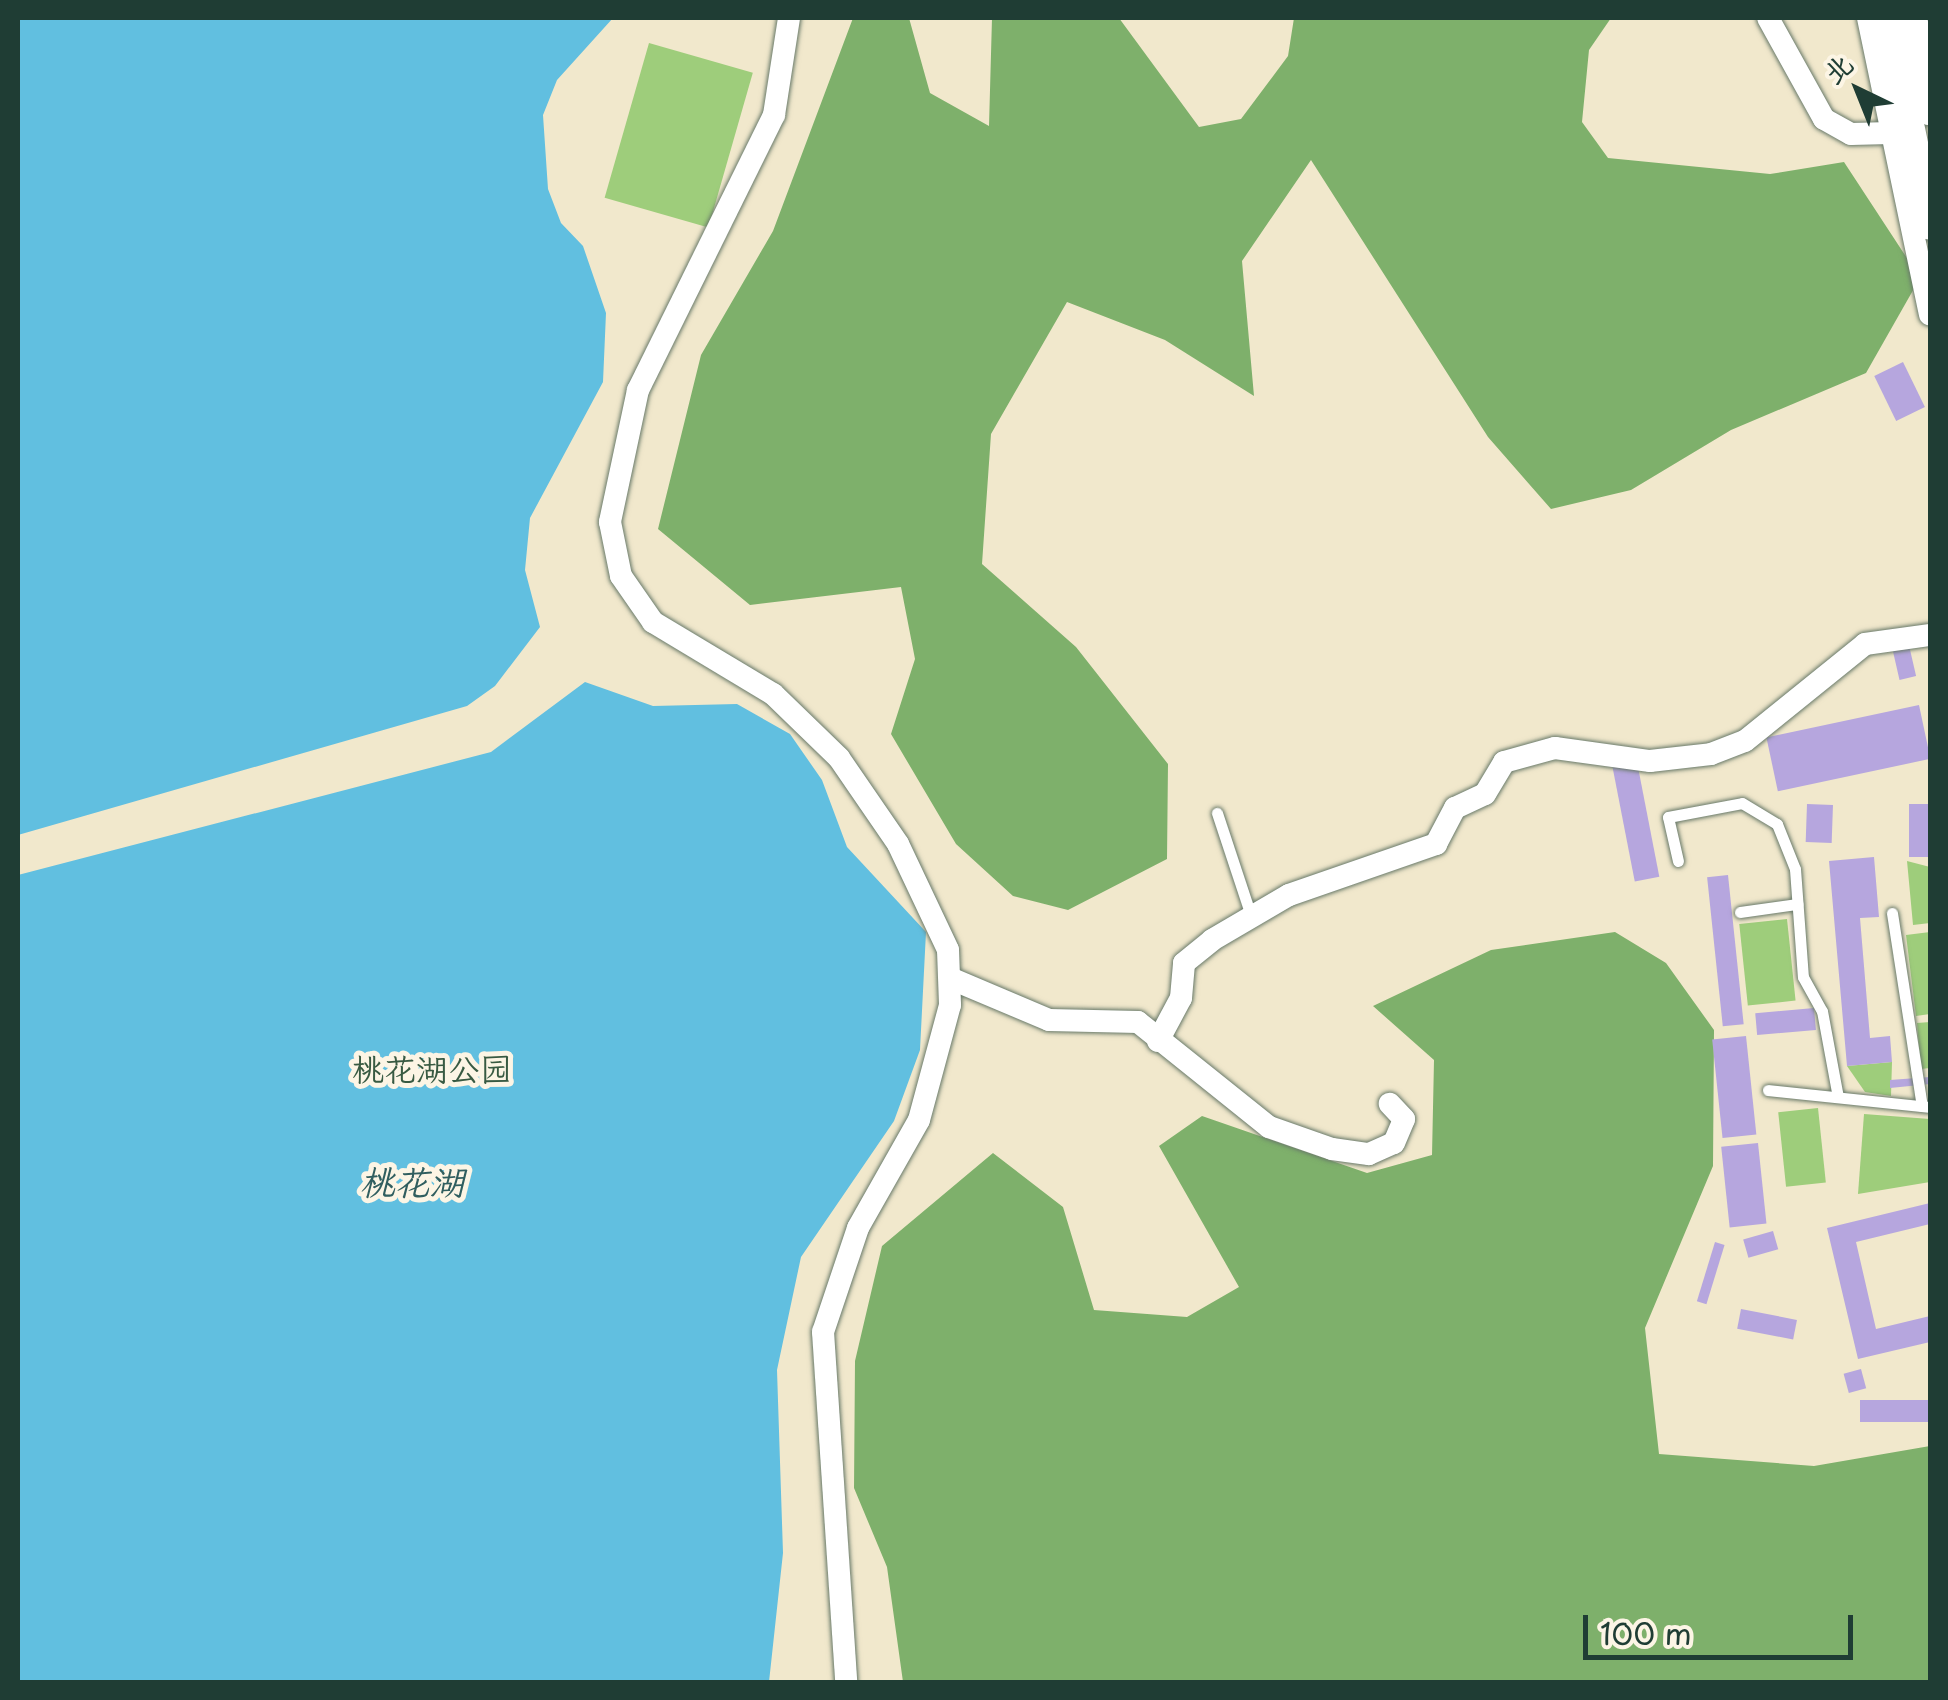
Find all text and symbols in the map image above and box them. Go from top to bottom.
north arrow [1808,40,1908,140]
text: 北 [1812,42,1862,93]
park label: 桃花湖公园 [352,1049,512,1087]
water label: 桃花湖 [360,1160,464,1202]
scale bar [1588,1595,1858,1657]
text: 100 m [1600,1610,1692,1655]

